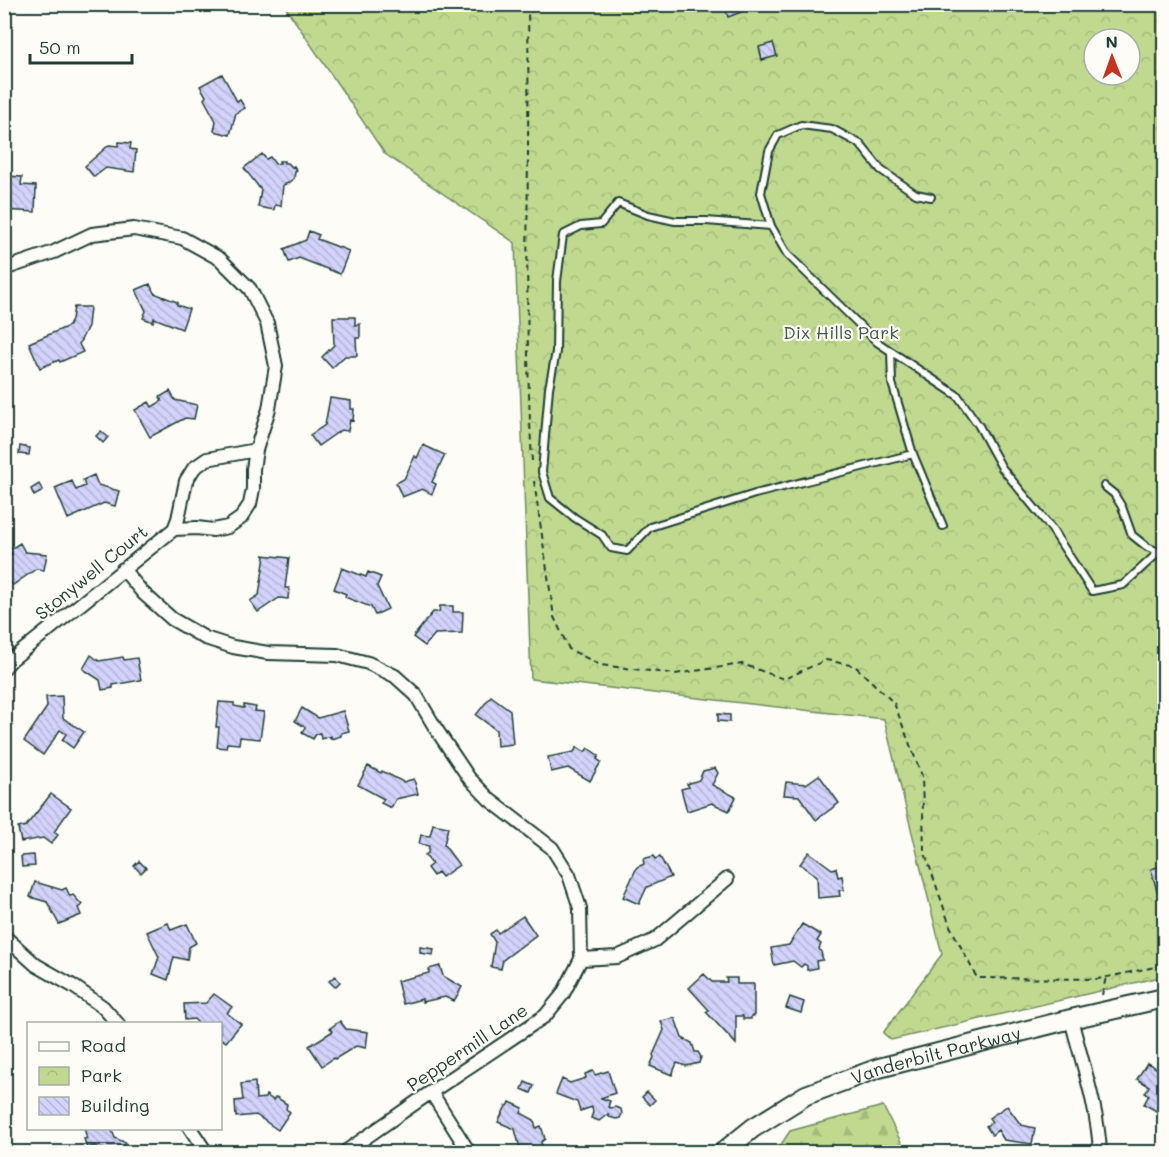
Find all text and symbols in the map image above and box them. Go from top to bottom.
scale bar [30,27,132,65]
north arrow [1082,27,1142,87]
text: N [1105,31,1118,52]
text: 50 m [39,35,81,59]
park label: Dix Hills Park [783,320,899,344]
street label: Stonywell Court [30,519,152,625]
street label: Peppermill Lane [402,998,532,1096]
street label: Vanderbilt Parkway [847,1020,1023,1089]
legend [27,1022,222,1130]
text: Road [81,1033,126,1057]
text: Park [81,1063,122,1087]
text: Building [81,1093,149,1117]

